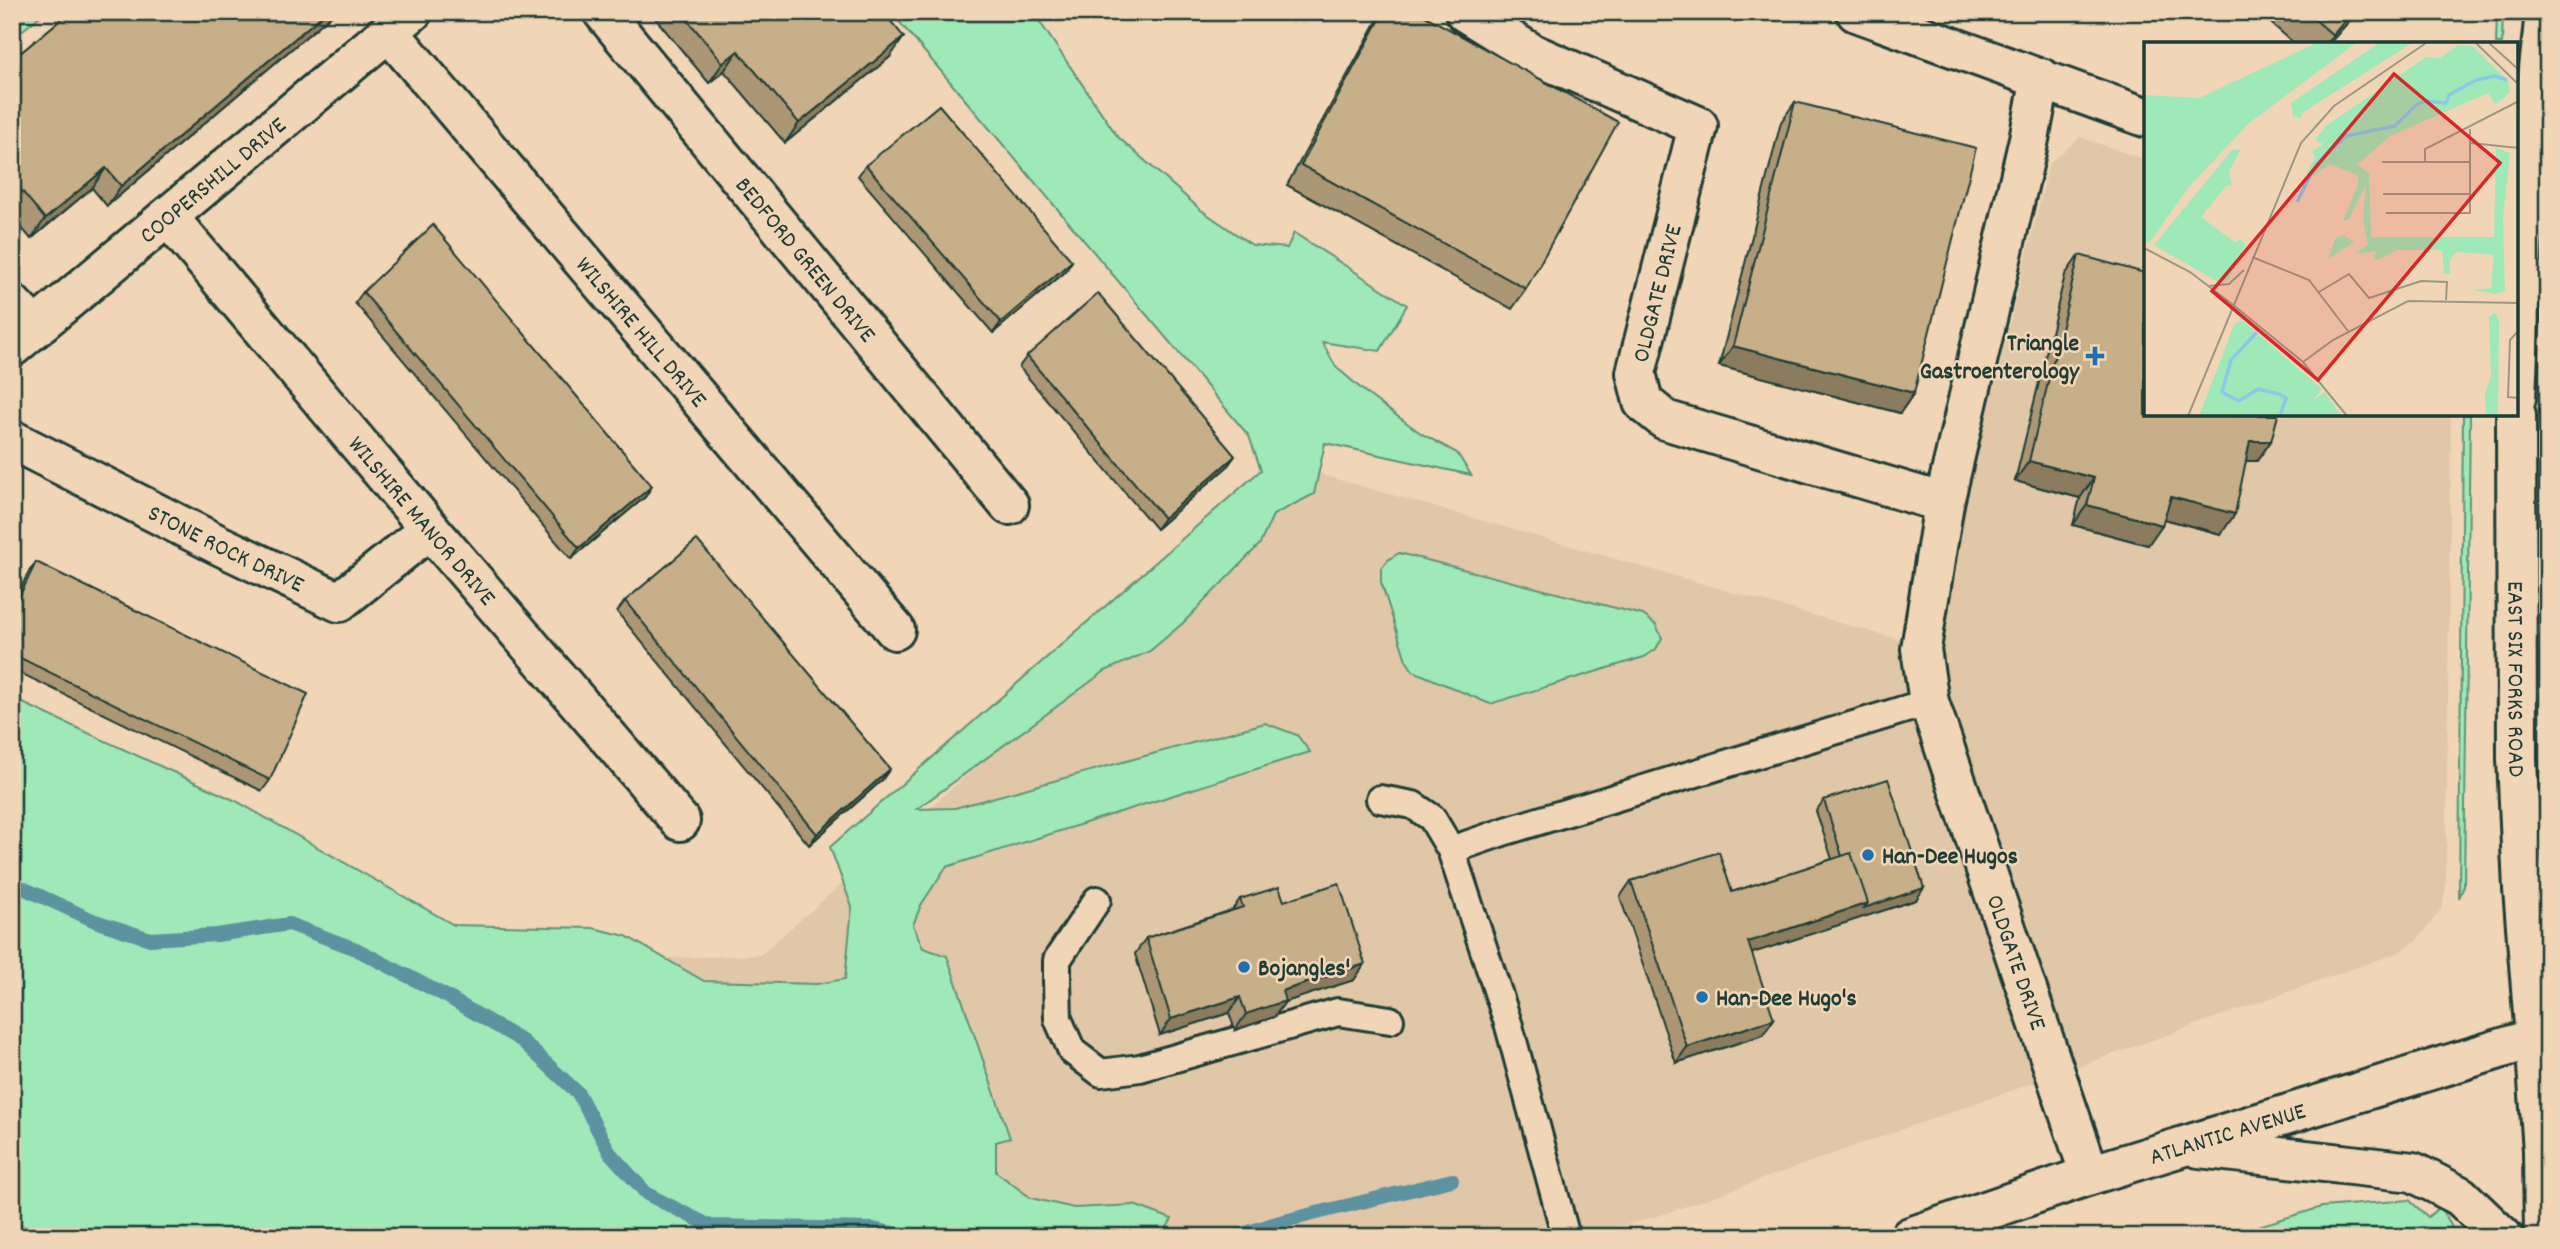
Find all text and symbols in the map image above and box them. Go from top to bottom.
inset map [2144,42,2518,416]
street label: COOPERSHILL DRIVE [133,110,295,253]
street label: BEDFORD GREEN DRIVE [726,171,883,351]
street label: OLDGATE DRIVE [1625,221,1693,366]
street label: WILSHIRE HILL DRIVE [566,250,714,416]
place label: Triangle Gastroenterology [1920,328,2080,390]
marker: Triangle Gastroenterology [2085,346,2105,366]
street label: WILSHIRE MANOR DRIVE [339,429,503,615]
street label: STONE ROCK DRIVE [141,498,309,603]
street label: EAST SIX FORKS ROAD [2496,581,2532,778]
place label: Han-Dee Hugos [1882,841,2018,875]
marker: Han-Dee Hugos [1860,847,1876,863]
street label: OLDGATE DRIVE [1976,891,2054,1035]
place label: Bojangles' [1258,953,1350,987]
marker: Bojangles' [1236,959,1252,975]
place label: Han-Dee Hugo's [1716,983,1857,1017]
marker: Han-Dee Hugo's [1694,989,1710,1005]
street label: ATLANTIC AVENUE [2146,1096,2311,1176]

